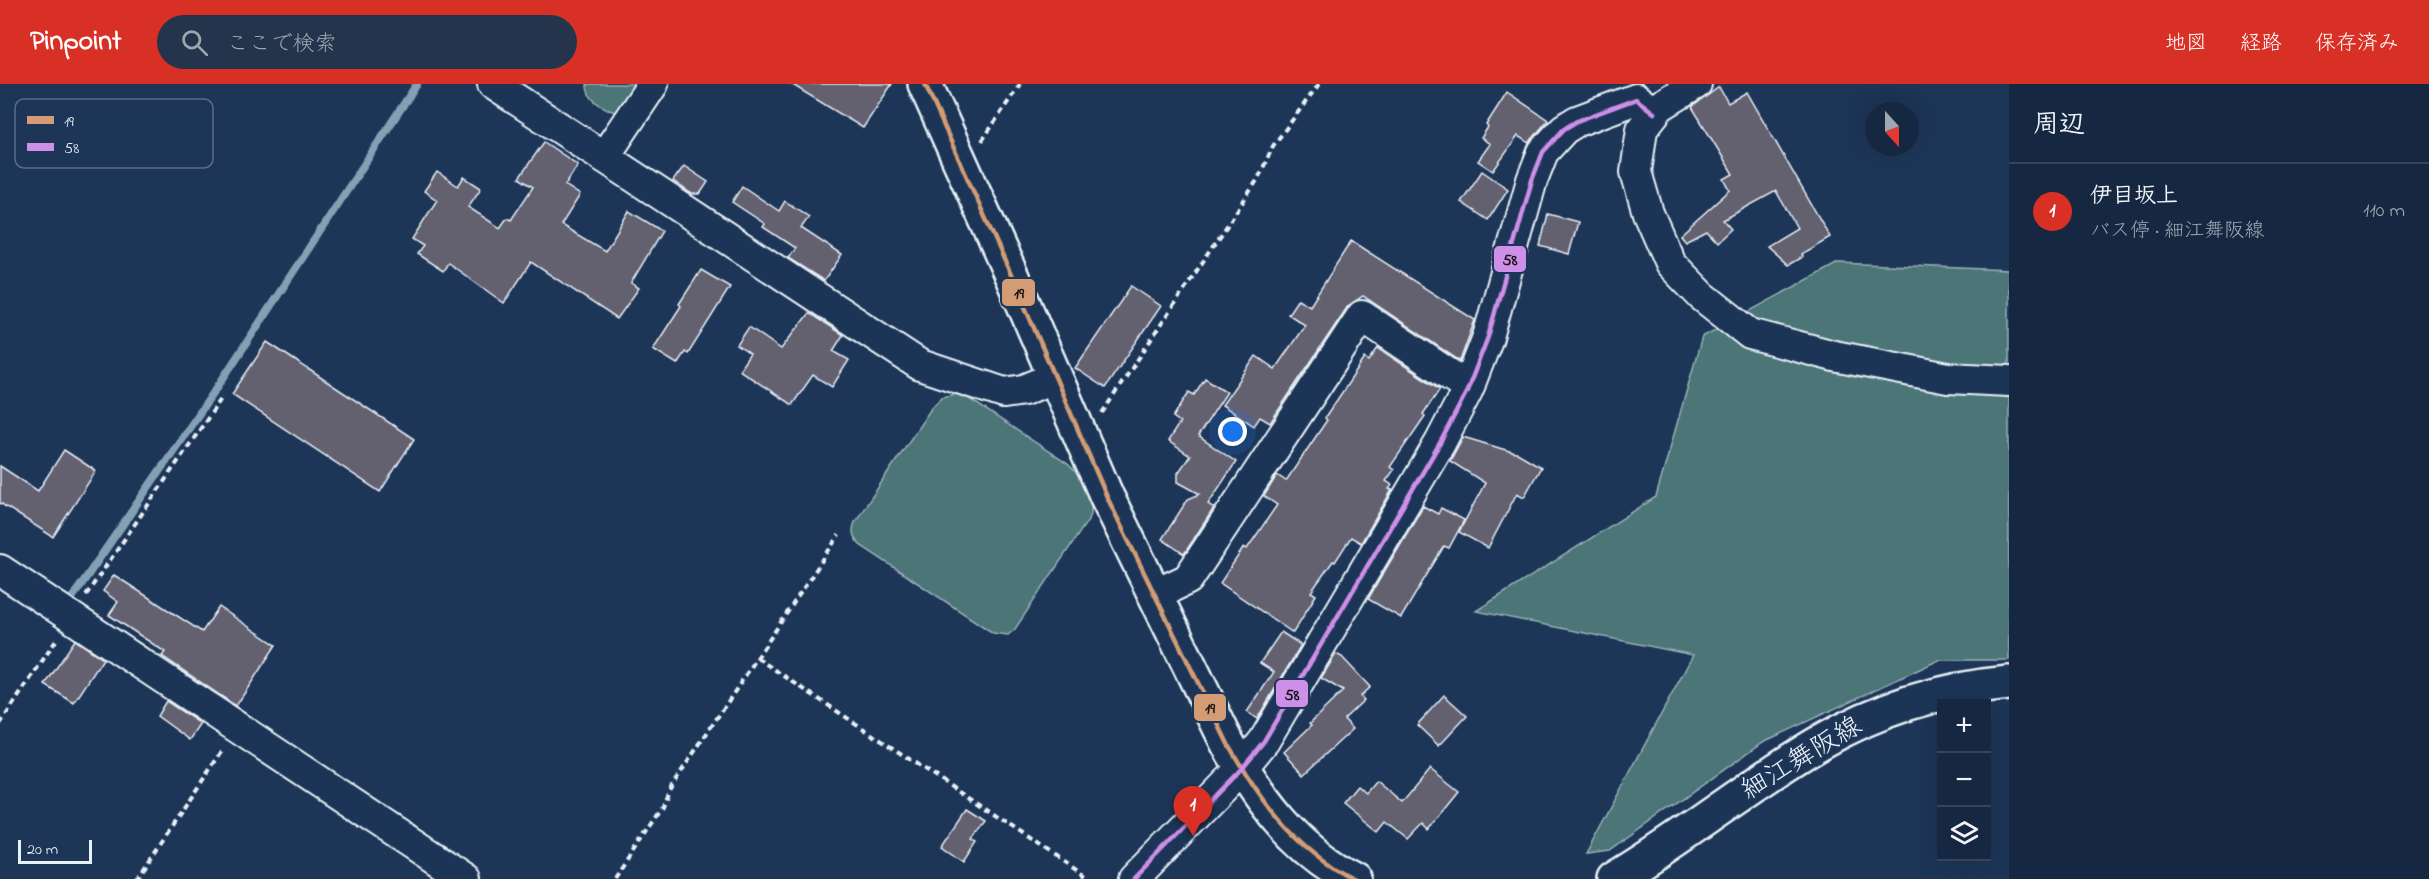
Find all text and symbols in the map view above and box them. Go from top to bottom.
search box [157,15,577,69]
text: Pinpoint [30,22,121,63]
icon: search [178,26,211,59]
text: ここで検索 [226,29,336,61]
text: 地図 [2165,29,2207,59]
text: 経路 [2240,29,2282,59]
text: 保存済み [2315,29,2399,59]
legend [15,99,213,168]
north arrow [1865,102,1919,156]
text: 周辺 [2033,107,2085,145]
text: 19 [64,110,74,134]
text: 58 [64,137,79,161]
text: 伊目坂上 [2090,181,2178,213]
text: 1 [2049,197,2056,226]
text: 110 m [2363,197,2405,226]
text: バス停 · 細江舞阪線 [2090,217,2264,246]
line badge: 58 [1493,245,1527,273]
text: 58 [1502,249,1518,273]
line badge: 19 [1001,278,1036,307]
text: 19 [1014,282,1024,306]
your location [1218,417,1247,446]
line badge: 58 [1275,679,1309,708]
text: 58 [1284,684,1300,708]
line badge: 19 [1193,693,1227,722]
text: 19 [1205,697,1215,721]
map controls [1937,699,1991,861]
button: + [1937,699,1991,753]
street label: 細江舞阪線 [1734,708,1870,810]
button: − [1937,753,1991,807]
pin: 1 [1174,786,1212,836]
button: layers [1937,807,1991,861]
scale bar [18,837,92,864]
text: 20 m [27,838,58,862]

